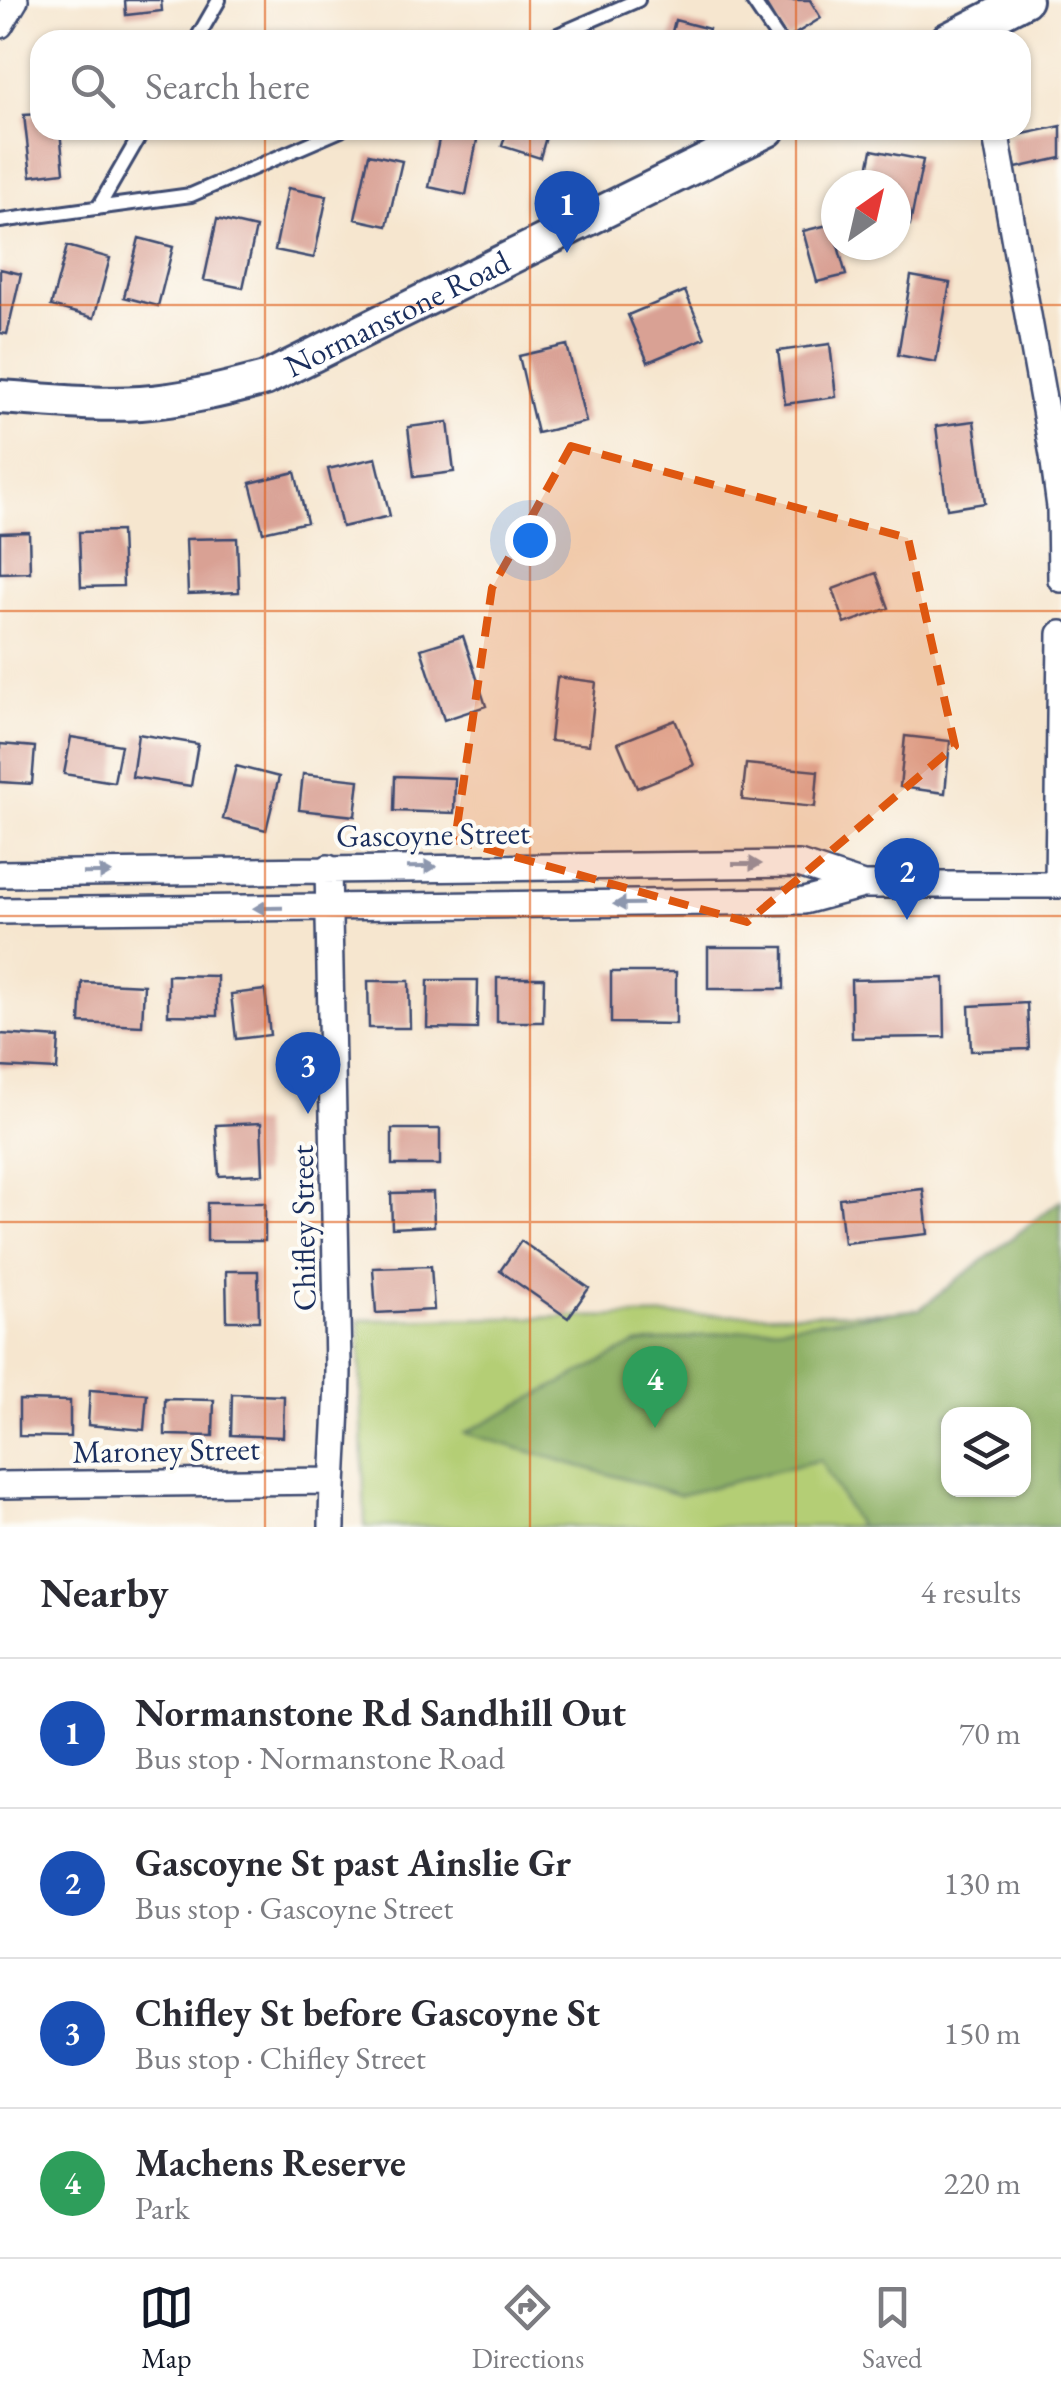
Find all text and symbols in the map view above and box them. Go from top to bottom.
search box [30,30,1031,140]
icon: search [65,58,120,113]
text: Search here [145,61,310,110]
pin: 1 [534,170,600,253]
north arrow [821,170,911,260]
street label: Normanstone Road [278,240,517,387]
your location [505,515,556,566]
street label: Gascoyne Street [336,811,530,857]
pin: 2 [874,838,940,920]
one-way arrow [732,856,764,872]
one-way arrow [407,859,439,875]
one-way arrow [82,865,114,881]
one-way arrow [611,897,643,913]
one-way arrow [251,900,283,916]
pin: 3 [276,1032,340,1114]
street label: Chifley Street [281,1144,325,1312]
pin: 4 [622,1346,688,1428]
map controls [941,1407,1031,1497]
button: layers [941,1407,1031,1497]
street label: Maroney Street [72,1427,260,1473]
text: Nearby [40,1565,169,1620]
text: 4 results [921,1571,1021,1613]
text: Normanstone Rd Sandhill Out [135,1688,626,1737]
text: 1 [64,1712,81,1754]
text: 70 m [959,1712,1021,1754]
text: Bus stop · Normanstone Road [135,1737,505,1779]
text: Gascoyne St past Ainslie Gr [135,1838,571,1887]
text: 2 [64,1862,81,1904]
text: 130 m [944,1862,1021,1904]
text: Bus stop · Gascoyne Street [135,1887,453,1929]
text: Chifley St before Gascoyne St [135,1988,600,2037]
text: 3 [64,2012,81,2054]
text: 150 m [944,2012,1021,2054]
text: Bus stop · Chifley Street [135,2037,426,2079]
text: Machens Reserve [135,2138,406,2187]
text: 4 [64,2162,81,2204]
text: 220 m [944,2162,1021,2204]
text: Park [135,2187,190,2229]
tab: Map [139,2280,194,2376]
tab: Directions [472,2280,584,2376]
tab: Saved [862,2280,922,2376]

